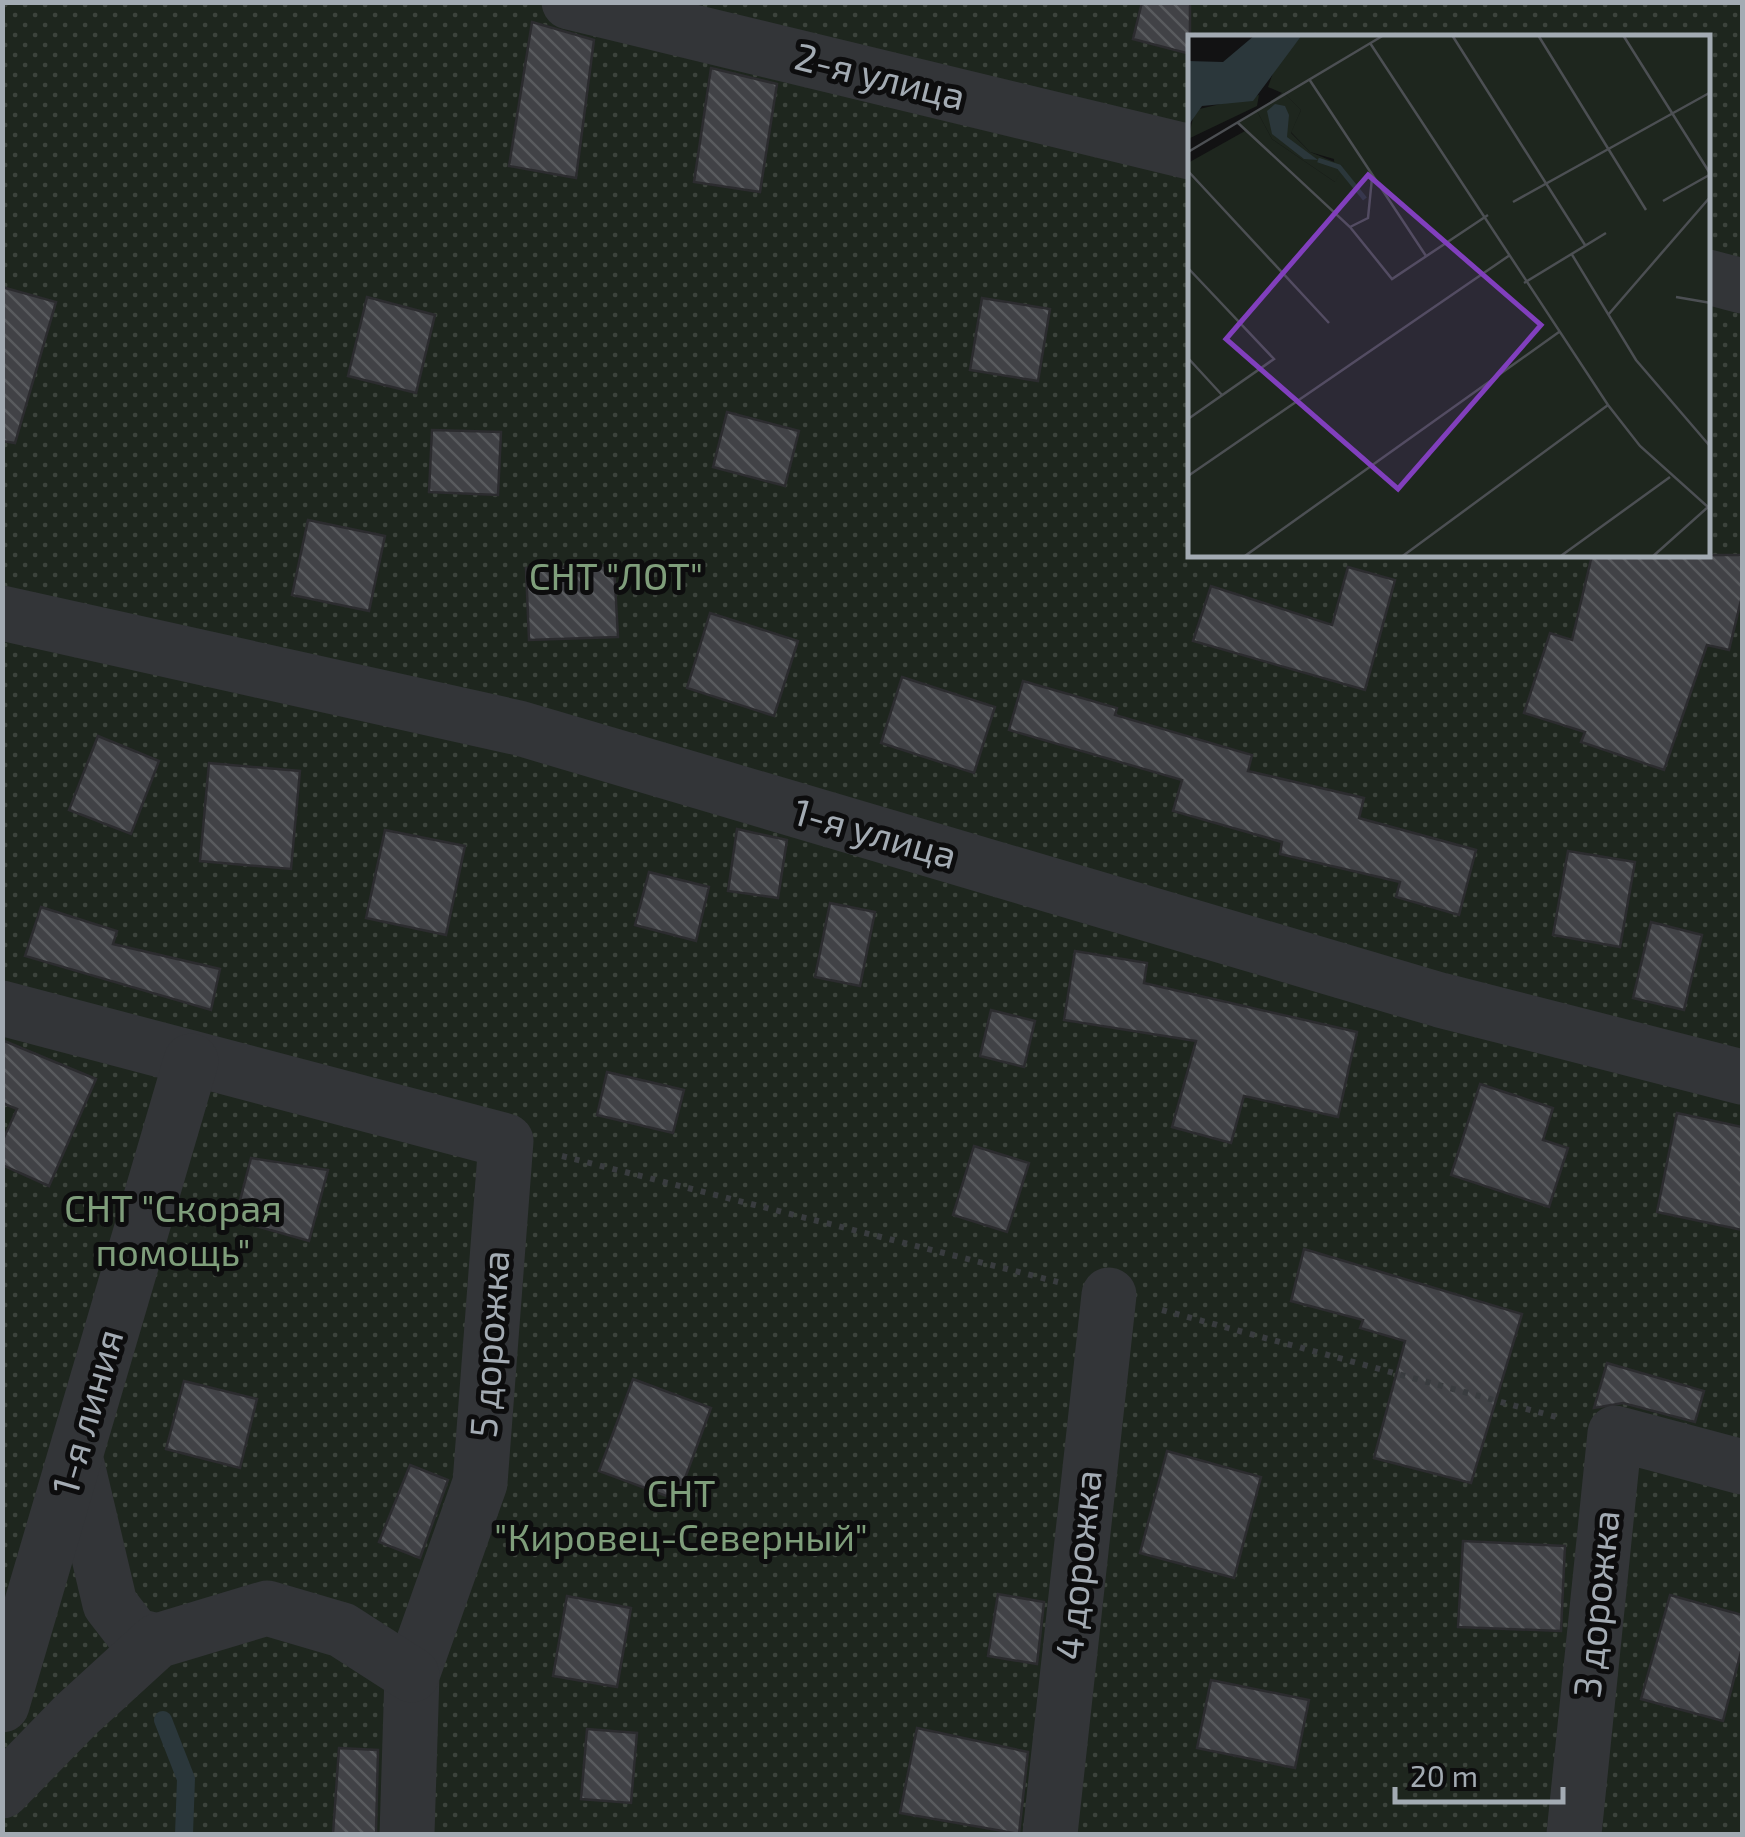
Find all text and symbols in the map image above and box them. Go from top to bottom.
street label: 2-я улица [791,32,970,118]
inset map [1188,35,1710,558]
park label: СНТ "ЛОТ" [529,552,703,598]
street label: 1-я улица [789,787,962,877]
park label: СНТ "Скорая помощь" [64,1184,282,1274]
street label: 5 дорожка [459,1249,517,1439]
street label: 1-я линия [41,1323,132,1500]
street label: 4 дорожка [1044,1468,1110,1662]
park label: СНТ "Кировец-Северный" [494,1469,868,1559]
street label: 3 дорожка [1562,1508,1628,1700]
scale bar [1395,1742,1562,1804]
text: 20 m [1410,1757,1478,1793]

